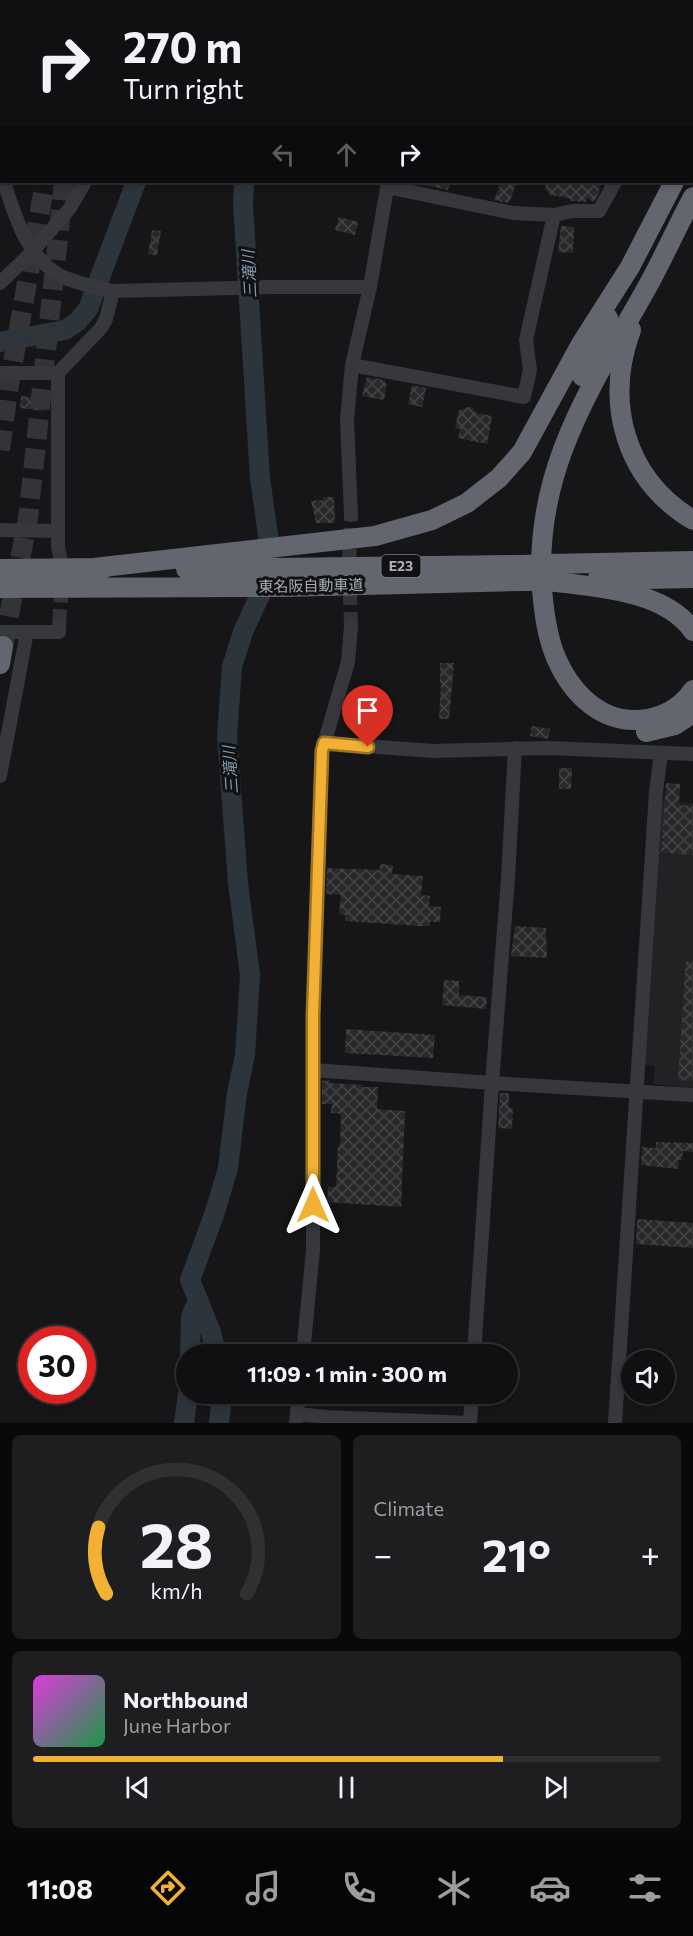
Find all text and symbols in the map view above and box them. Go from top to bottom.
text: 270 m [123,20,242,72]
icon: right [24,24,102,102]
text: Turn right [123,72,243,105]
icon: left [267,138,300,171]
icon: ahead [330,138,363,171]
icon: right [393,138,426,171]
water label: 三滝川 [238,248,259,298]
road number: E23 [382,555,420,577]
street label: 東名阪自動車道 [258,575,364,595]
pin [342,685,393,747]
icon: arrive [351,694,384,727]
water label: 三滝川 [218,743,241,795]
position arrow [281,1173,345,1237]
speed limit sign: 30 [18,1326,96,1404]
map controls [621,1350,675,1404]
button: sound [621,1350,675,1404]
text: 11:09 · 1 min · 300 m [247,1360,447,1387]
text: Climate [374,1496,444,1520]
text: 28 [139,1505,213,1581]
text: 21° [482,1526,551,1581]
text: − [374,1533,392,1574]
text: + [641,1533,660,1574]
text: km/h [150,1577,202,1603]
text: Northbound [123,1686,248,1713]
text: June Harbor [123,1713,231,1737]
icon: previous [121,1771,154,1804]
icon: pause [330,1771,363,1804]
icon: next [539,1771,572,1804]
icon: directions [147,1867,189,1909]
icon: music [242,1867,284,1909]
icon: phone [338,1867,380,1909]
icon: climate [433,1867,475,1909]
icon: car [529,1867,571,1909]
icon: filters [624,1867,666,1909]
text: 11:08 [27,1872,93,1905]

